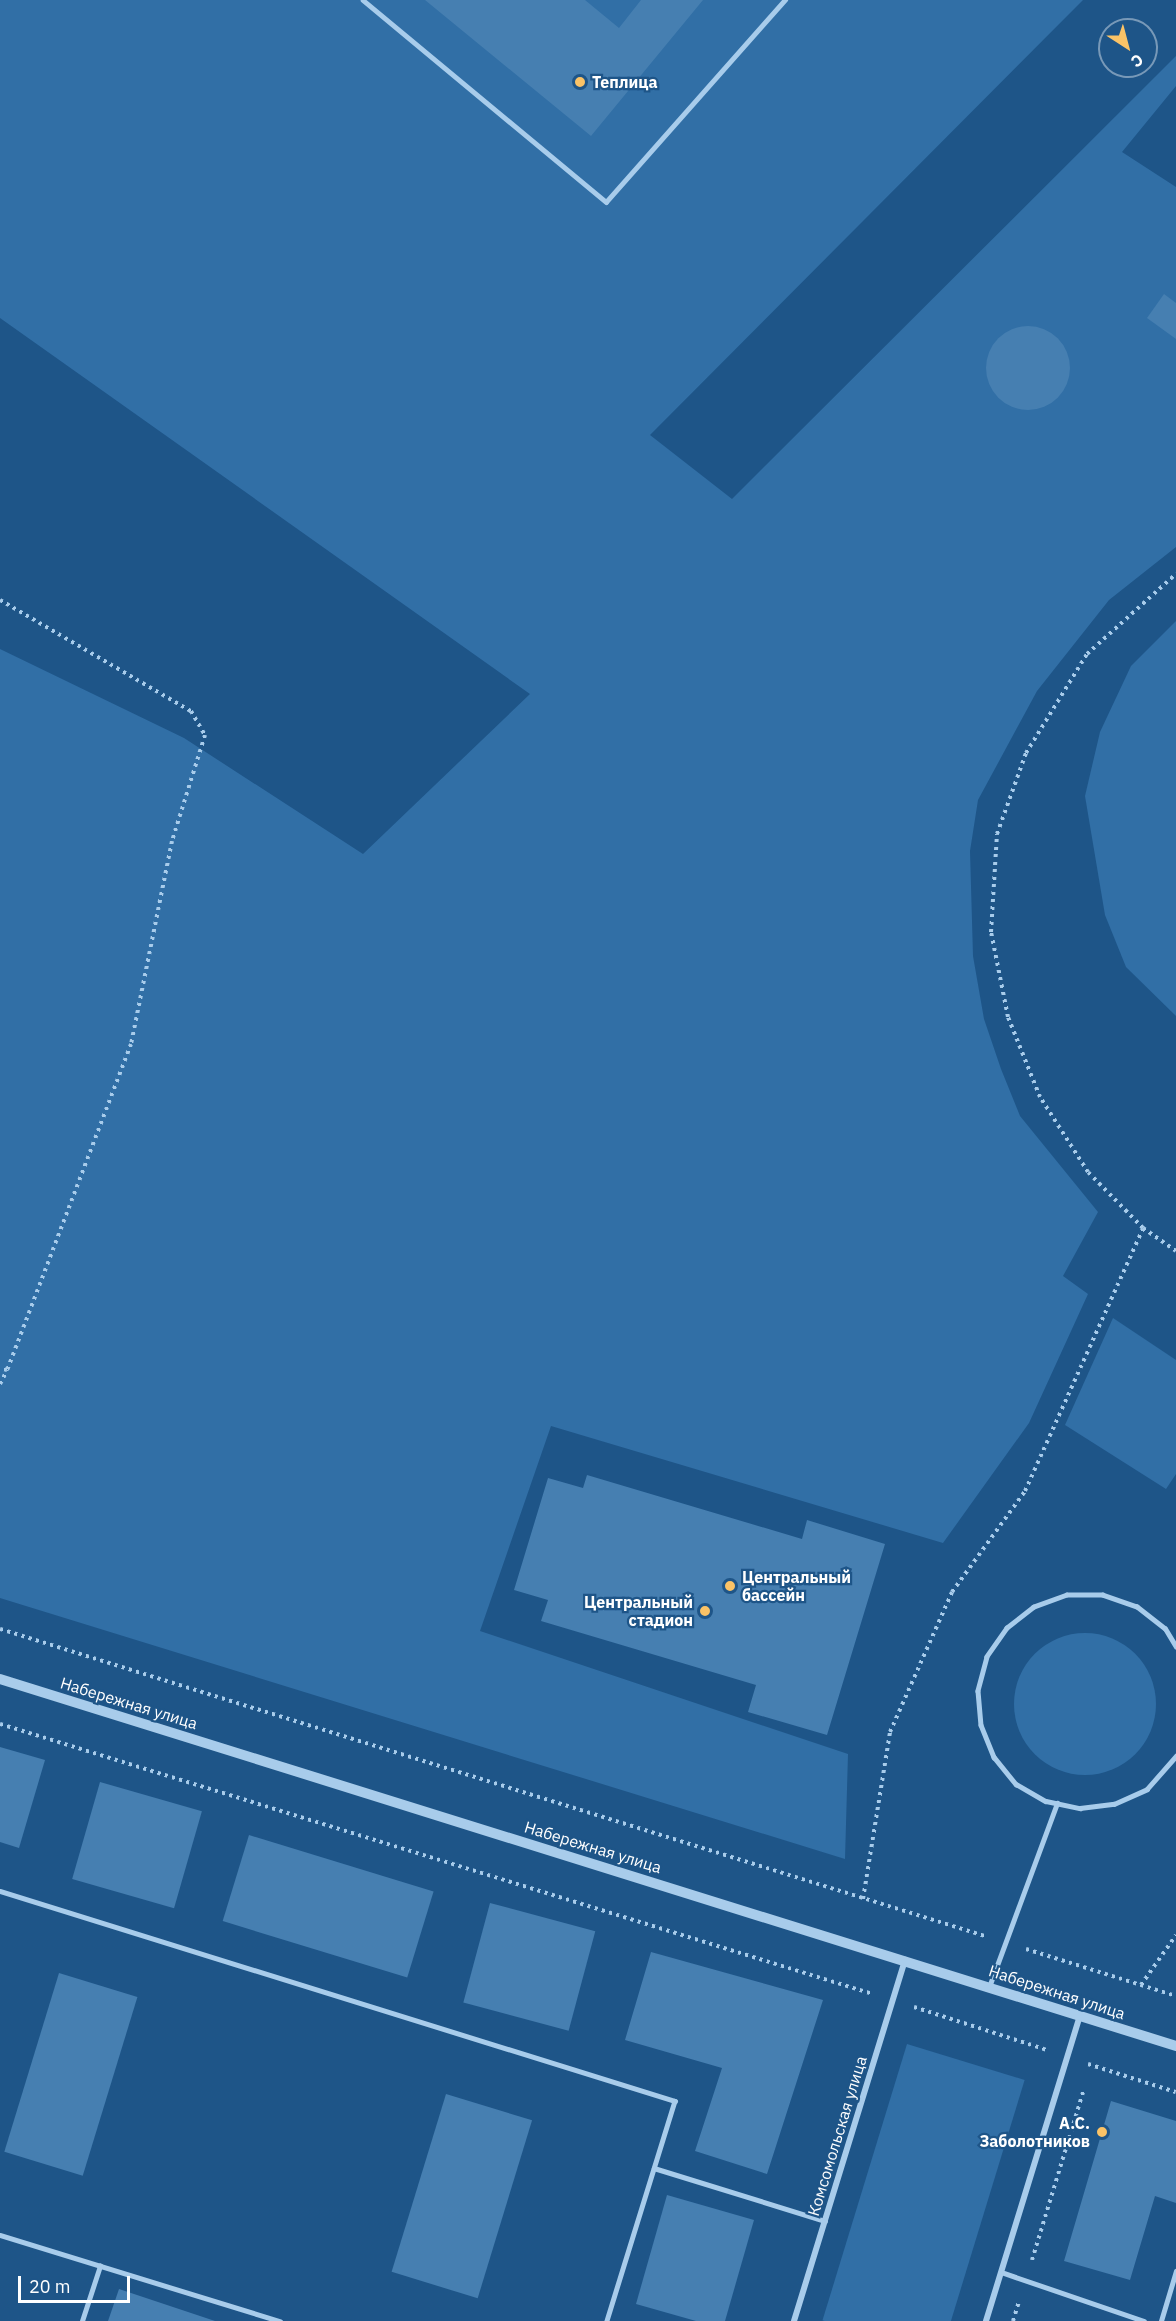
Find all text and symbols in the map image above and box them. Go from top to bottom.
north arrow [1098,18,1158,78]
text: С [1127,50,1148,72]
place label: Теплица [592,72,657,92]
marker: Теплица [573,75,587,89]
place label: Центральный бассейн [742,1567,851,1605]
marker: Центральный бассейн [723,1579,737,1593]
place label: Центральный стадион [584,1592,693,1630]
marker: Центральный стадион [698,1604,712,1618]
street label: Набережная улица [58,1673,200,1733]
street label: Набережная улица [522,1817,664,1877]
street label: Набережная улица [986,1961,1128,2023]
street label: Комсомольская улица [803,2054,871,2218]
place label: А.С. Заболотников [980,2113,1090,2151]
marker: А.С. Заболотников [1095,2125,1109,2139]
scale bar [21,2264,134,2302]
text: 20 m [29,2275,71,2298]

